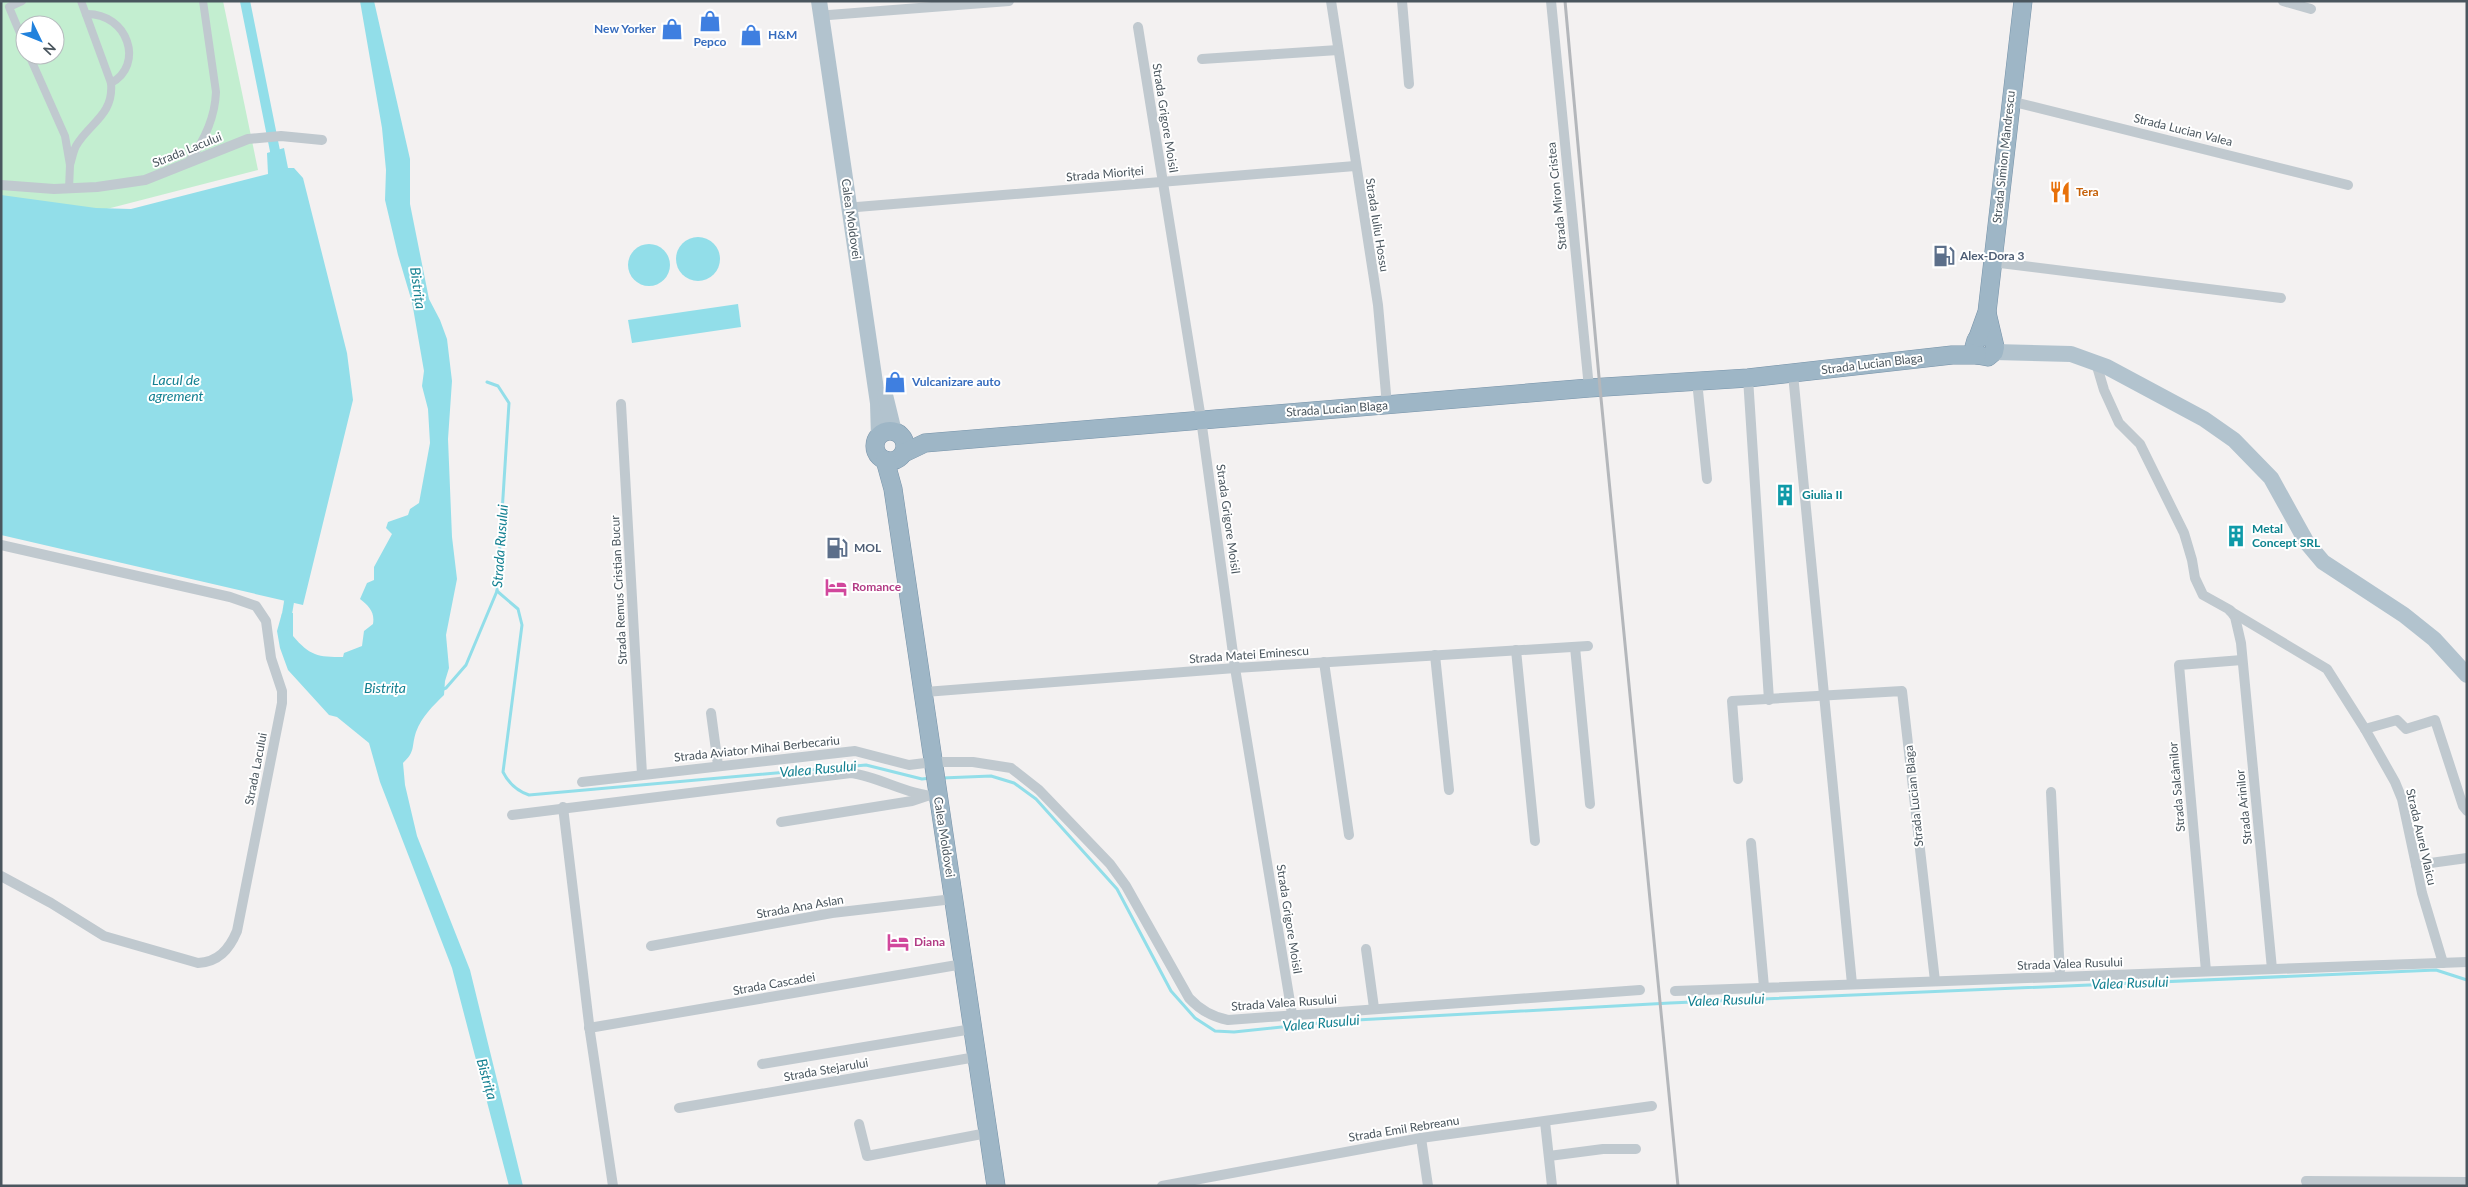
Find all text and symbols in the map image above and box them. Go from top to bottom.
shop icon: Pepco [697,8,723,34]
north arrow [15,15,65,65]
shop icon: New Yorker [659,16,685,42]
place label: New Yorker [594,21,657,36]
shop icon: H&M [738,22,764,48]
place label: H&M [768,27,797,42]
place label: Pepco [694,34,727,49]
text: N [40,39,60,59]
street label: Strada Grigore Moisil [1149,62,1182,174]
street label: Strada Simion Mândrescu [1989,90,2018,224]
street label: Strada Lucian Valea [2132,110,2234,149]
street label: Strada Lacului [150,129,224,170]
street label: Strada Miron Cristea [1543,141,1570,251]
street label: Strada Mioriței [1065,163,1145,184]
street label: Strada Iuliu Hossu [1363,177,1392,273]
street label: Calea Moldovei [838,178,865,260]
restaurant icon: Tera [2047,179,2073,205]
place label: Tera [2076,184,2099,199]
fuel station icon: Alex-Dora 3 [1931,243,1957,269]
place label: Alex-Dora 3 [1959,248,2025,263]
water label: Bistrița [407,266,430,310]
street label: Strada Lucian Blaga [1820,350,1924,377]
shop icon: Vulcanizare auto [882,369,908,395]
water label: Lacul de agrement [148,371,204,404]
place label: Vulcanizare auto [911,374,1001,389]
street label: Strada Lucian Blaga [1286,397,1388,420]
street label: Strada Grigore Moisil [1213,463,1244,575]
building icon: Giulia II [1772,482,1798,508]
place label: Giulia II [1802,487,1843,502]
water label: Strada Rusului [488,503,511,588]
street label: Strada Remus Cristian Bucur [607,514,630,665]
place label: Metal Concept SRL [2252,521,2321,550]
building icon: Metal Concept SRL [2223,523,2249,549]
fuel station icon: MOL [824,535,850,561]
place label: MOL [854,540,882,555]
hotel icon: Romance [823,574,849,600]
place label: Romance [852,579,902,594]
street label: Strada Matei Eminescu [1189,643,1309,666]
water label: Bistrița [364,679,406,696]
street label: Strada Lacului [241,731,270,806]
street label: Strada Aviator Mihai Berbecariu [673,732,841,765]
street label: Strada Salcâmilor [2165,741,2188,833]
street label: Strada Lucian Blaga [1901,745,1926,848]
water label: Valea Rusului [779,757,858,780]
street label: Strada Arinilor [2232,768,2255,845]
street label: Strada Aurel Vlaicu [2403,787,2440,887]
street label: Calea Moldovei [931,796,958,878]
street label: Strada Grigore Moisil [1273,863,1306,975]
street label: Strada Ana Aslan [755,891,845,922]
hotel icon: Diana [885,929,911,955]
place label: Diana [914,934,945,949]
street label: Strada Valea Rusului [2017,954,2123,973]
street label: Strada Cascadei [732,969,816,998]
water label: Valea Rusului [2091,973,2170,992]
water label: Valea Rusului [1687,990,1766,1009]
street label: Strada Valea Rusului [1231,991,1337,1014]
water label: Valea Rusului [1282,1011,1361,1034]
street label: Strada Stejarului [782,1055,870,1084]
water label: Bistrița [474,1056,501,1101]
street label: Strada Emil Rebreanu [1347,1112,1460,1145]

